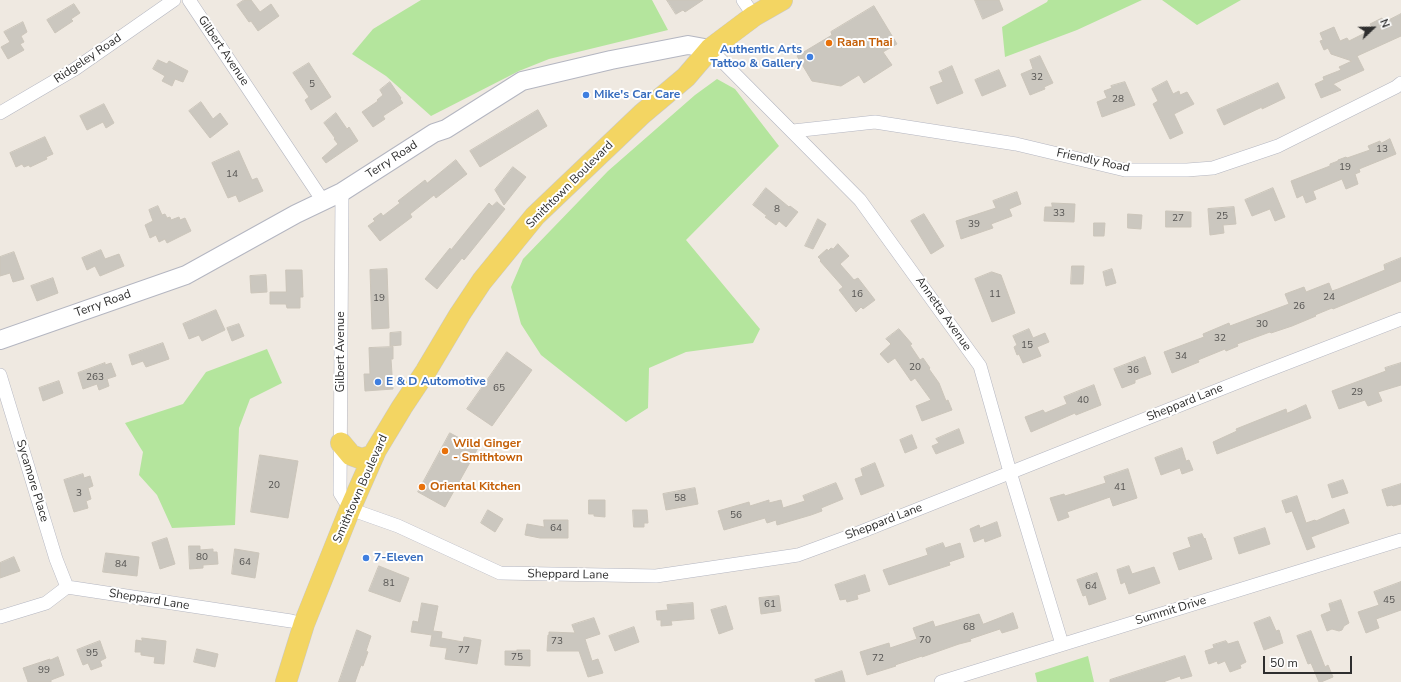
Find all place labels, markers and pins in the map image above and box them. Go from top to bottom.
place label: Raan Thai [837,36,893,50]
marker: Raan Thai [824,38,834,48]
place label: Authentic Arts Tattoo & Gallery [710,43,802,71]
marker: Authentic Arts Tattoo & Gallery [805,52,815,62]
place label: Mike's Car Care [594,88,680,102]
marker: Mike's Car Care [581,90,591,100]
place label: E & D Automotive [386,375,486,389]
marker: E & D Automotive [373,377,383,387]
place label: Wild Ginger - Smithtown [453,437,523,465]
marker: Wild Ginger - Smithtown [440,446,450,456]
place label: Oriental Kitchen [430,480,521,494]
marker: Oriental Kitchen [417,482,427,492]
place label: 7-Eleven [374,551,423,565]
marker: 7-Eleven [361,553,371,563]

